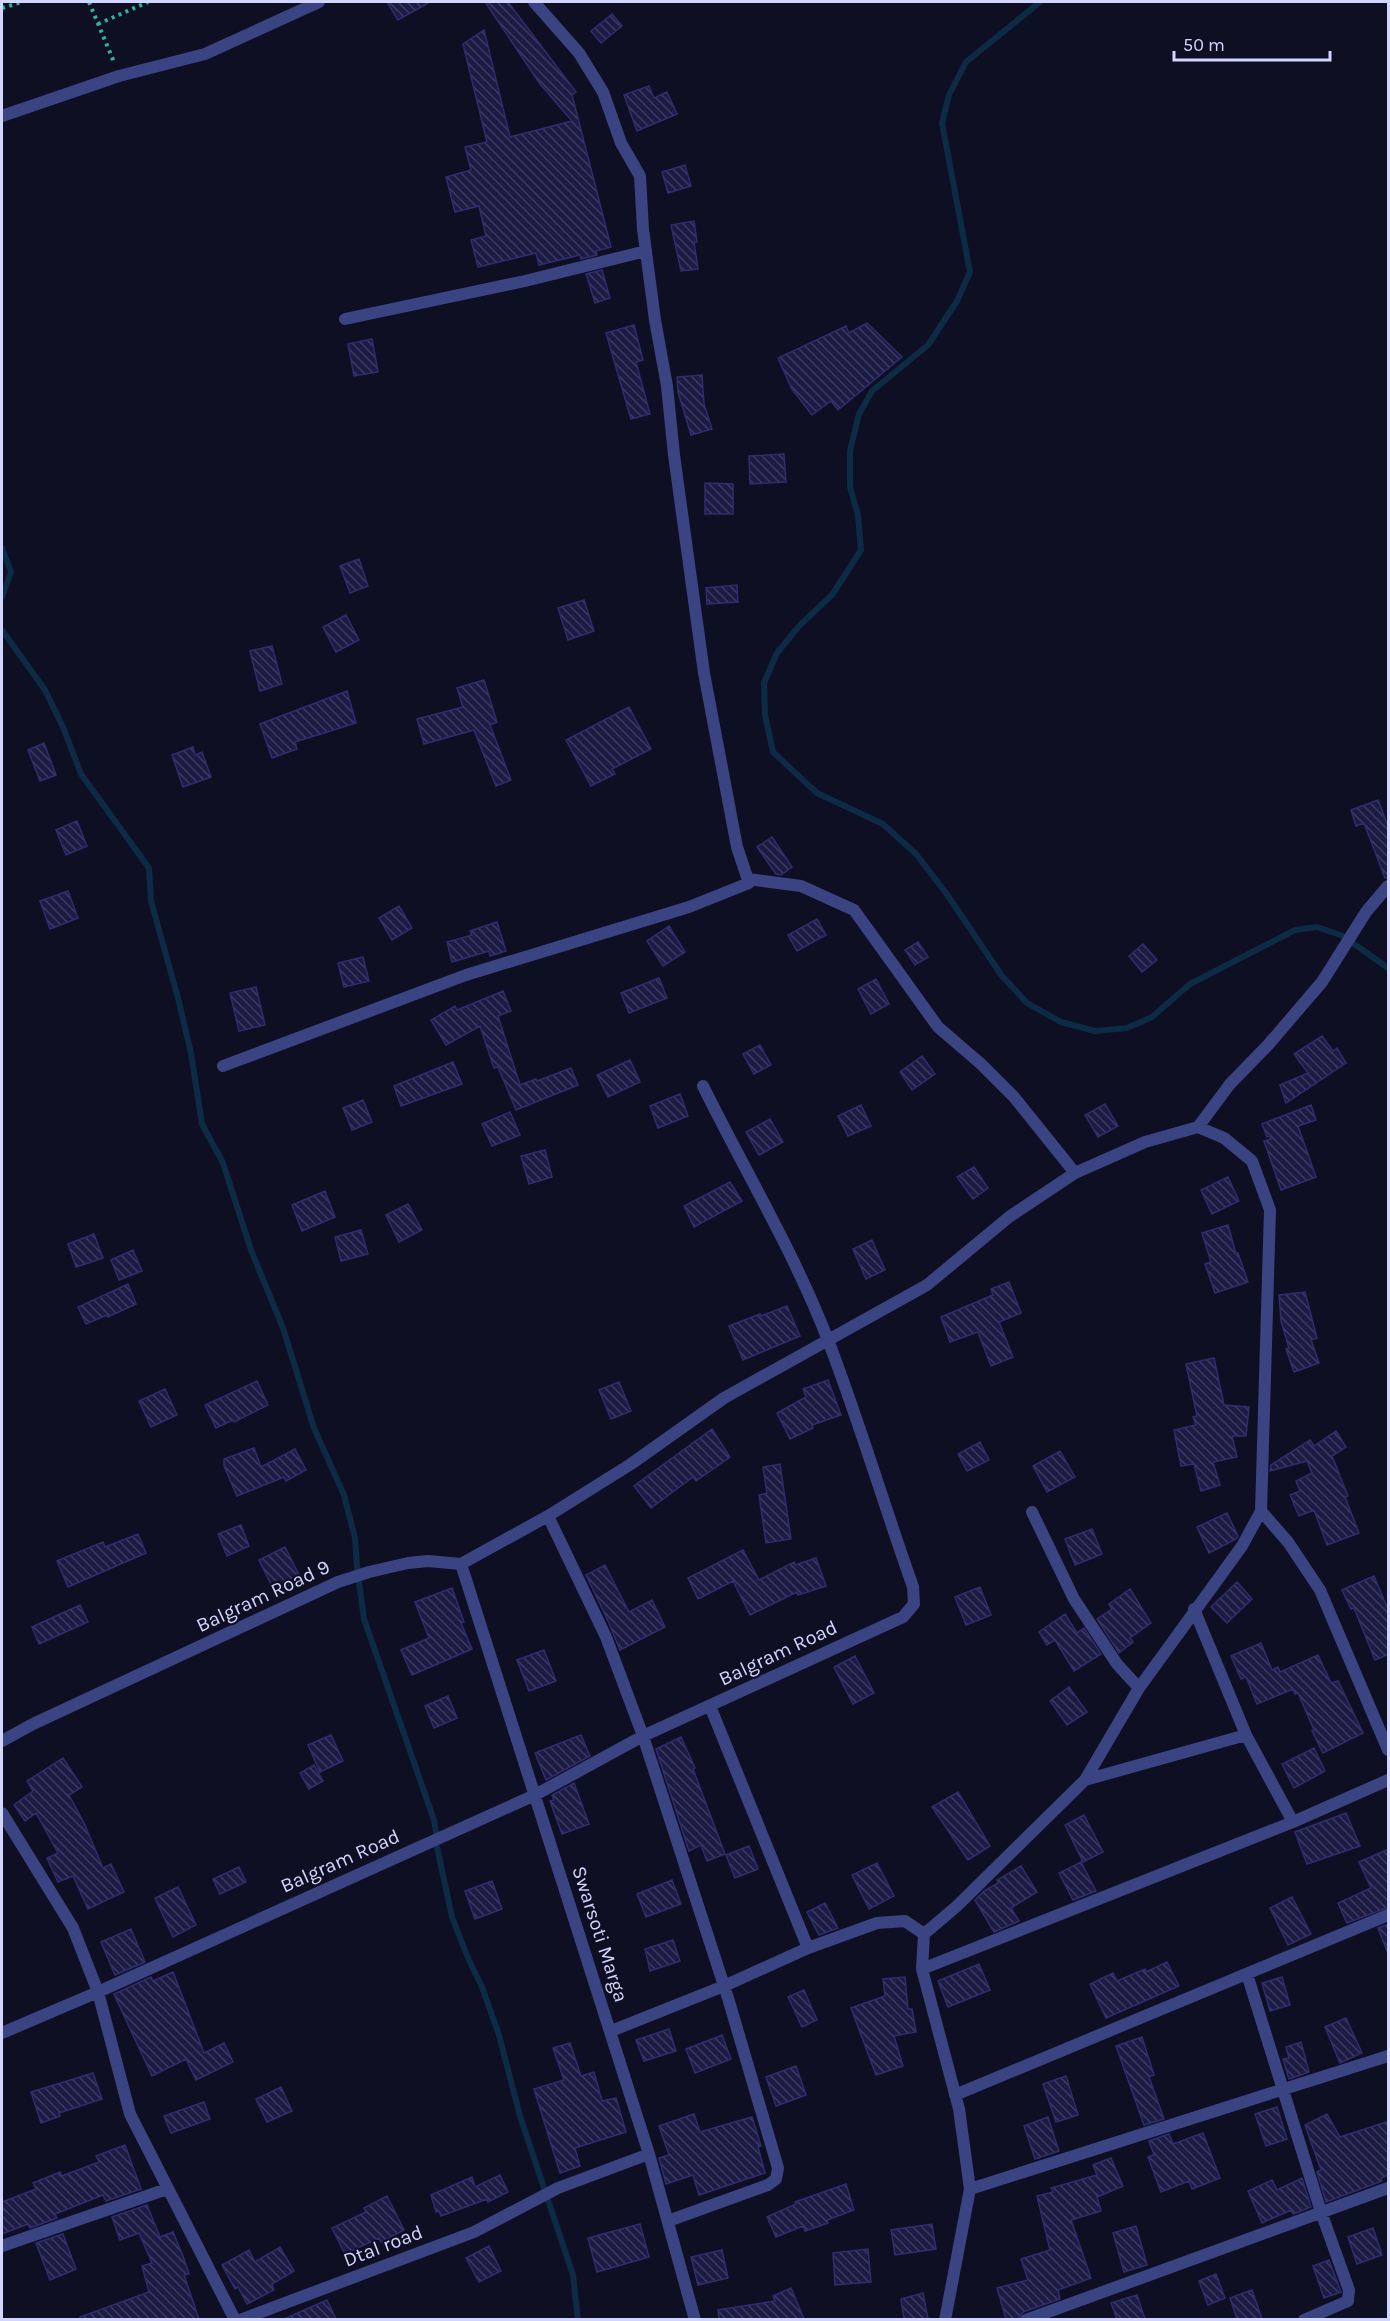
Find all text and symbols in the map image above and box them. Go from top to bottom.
scale bar [1174,24,1330,62]
text: 50 m [1183,34,1225,56]
street label: Balgram Road 9 [193,1555,333,1637]
street label: Balgram Road [715,1616,841,1690]
street label: Balgram Road [277,1824,403,1898]
street label: Swarsoti Marga [567,1863,633,2005]
street label: Dtal road [340,2220,426,2272]

